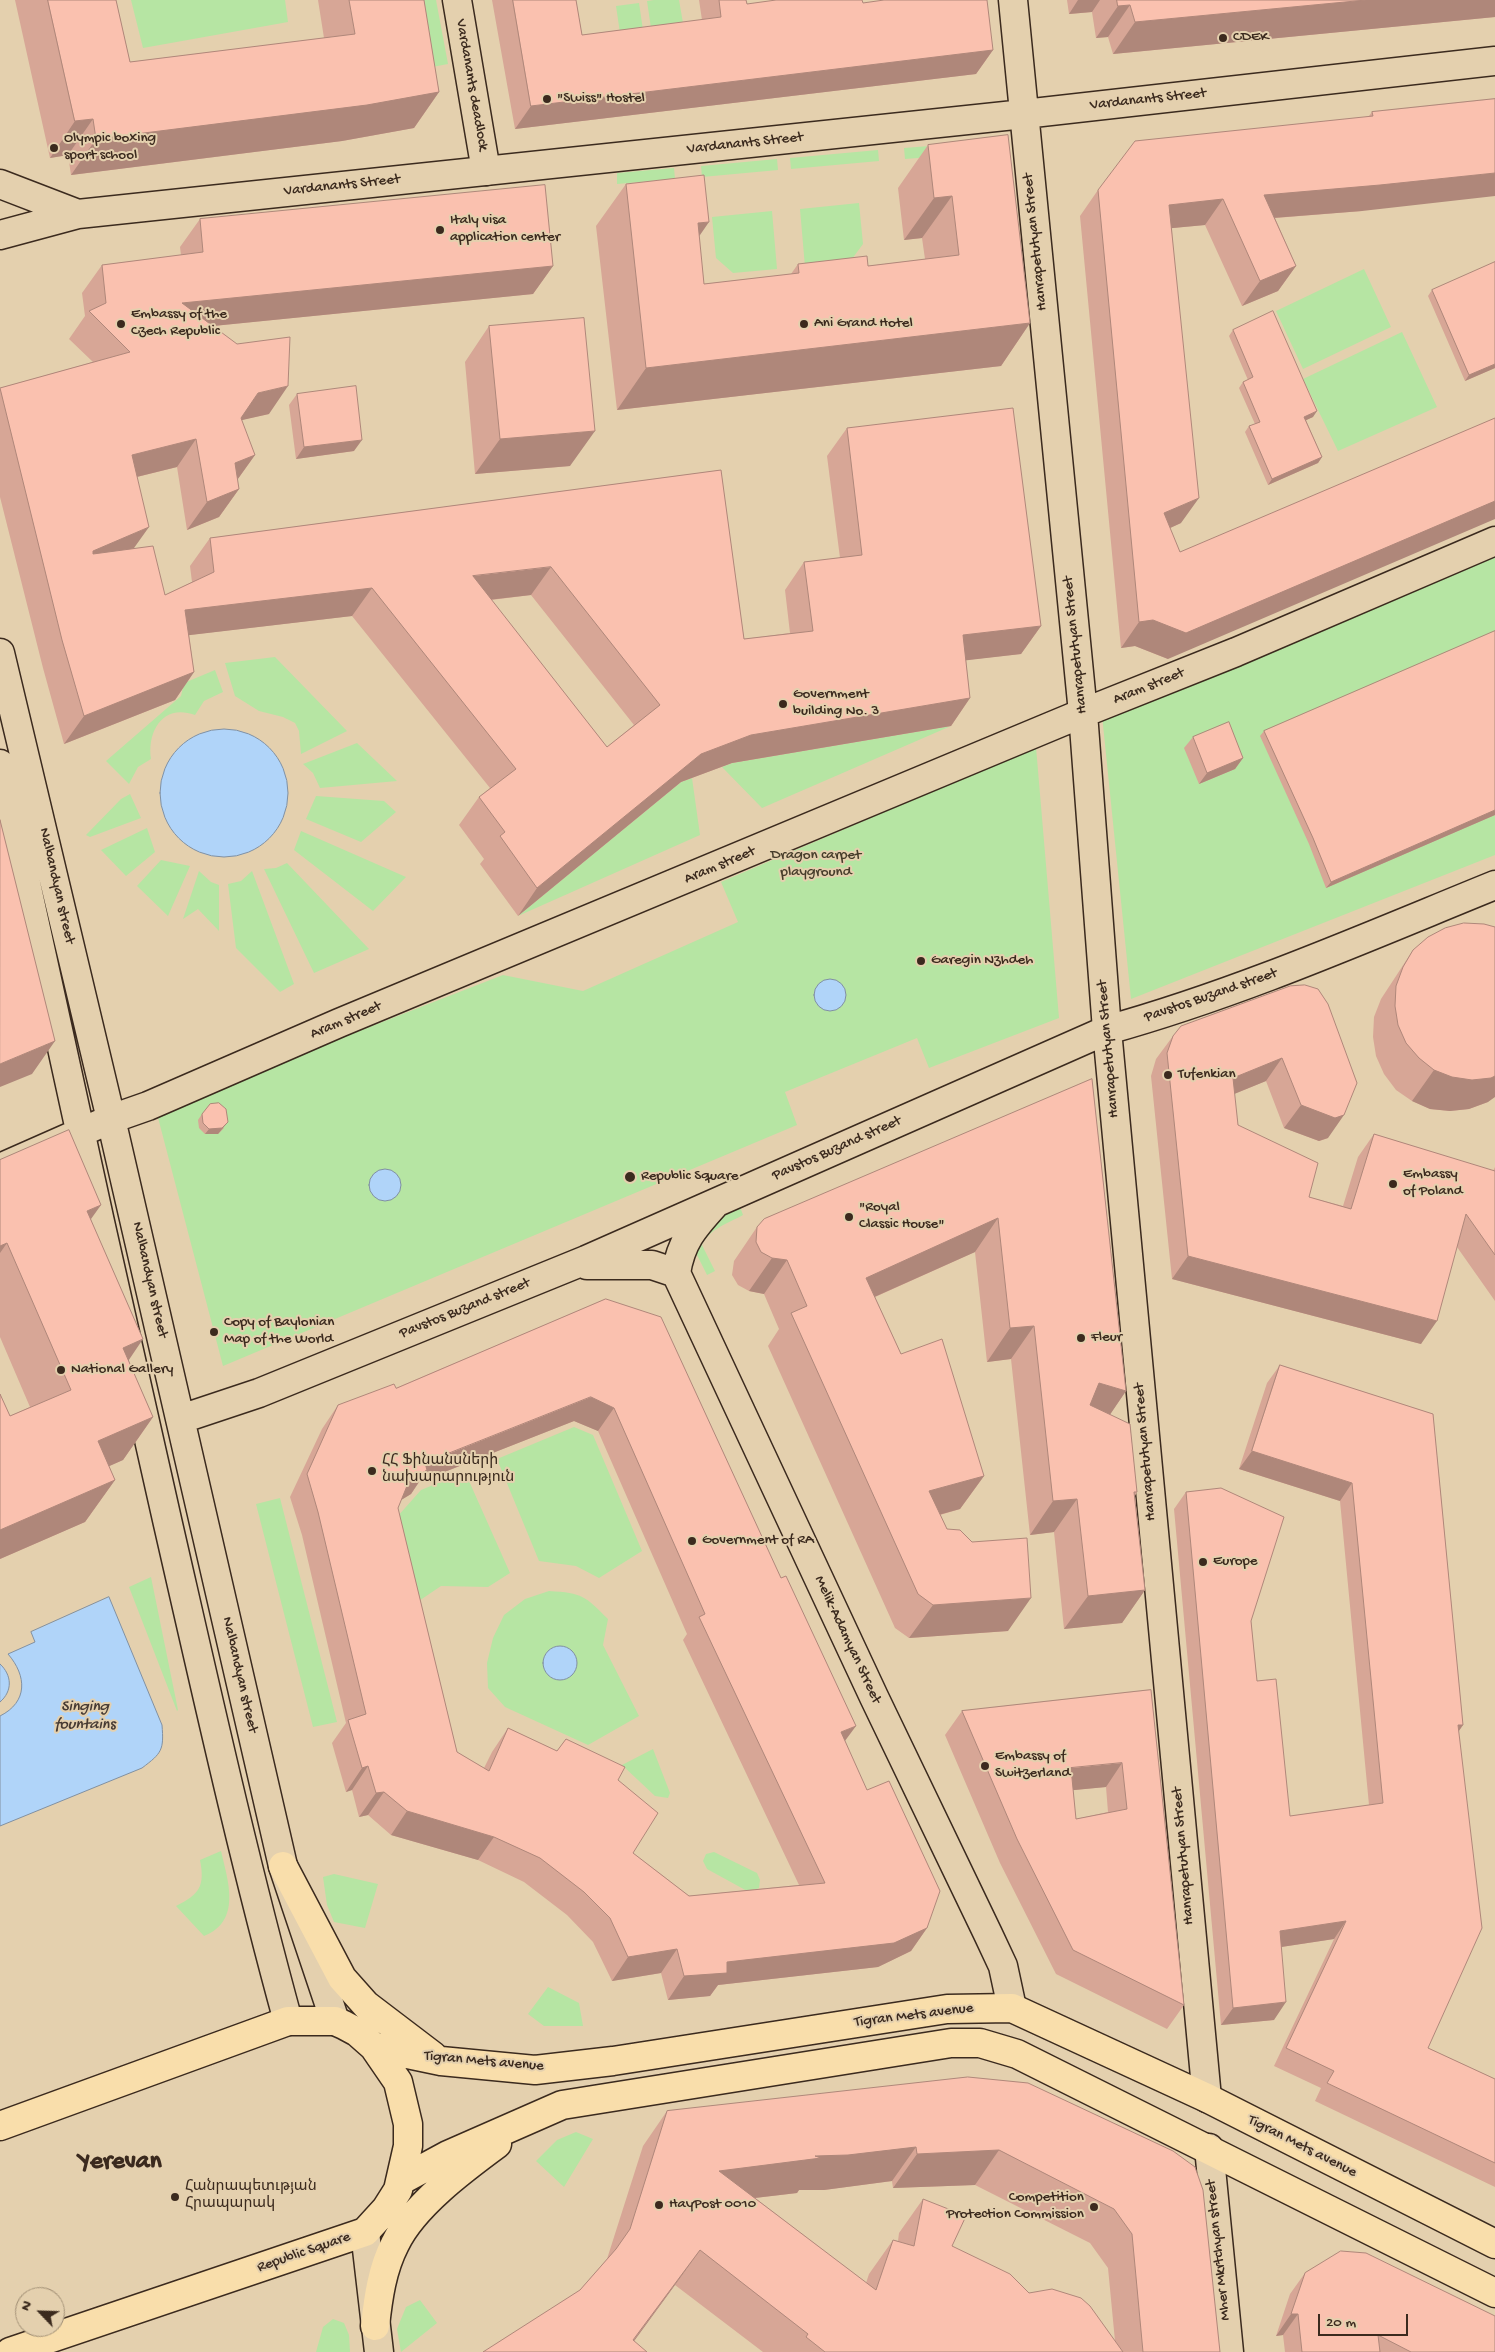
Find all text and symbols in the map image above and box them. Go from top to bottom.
street label: Vardanants deadlock [451,18,491,152]
place label: CDEK [1233,29,1269,47]
marker: CDEK [1217,32,1229,44]
street label: Vardanants Street [1089,85,1207,115]
place label: "Swiss" Hostel [557,90,645,108]
marker: "Swiss" Hostel [541,93,553,105]
street label: Vardanants Street [686,129,804,159]
place label: Olympic boxing sport school [64,130,156,165]
marker: Olympic boxing sport school [48,142,60,154]
street label: Vardanants Street [283,171,401,201]
street label: Hanrapetutyan Street [1020,172,1052,312]
place label: Italy visa application center [450,212,560,247]
marker: Italy visa application center [434,224,446,236]
place label: Embassy of the Czech Republic [131,306,227,341]
place label: Ani Grand Hotel [814,315,913,333]
marker: Embassy of the Czech Republic [115,318,127,330]
marker: Ani Grand Hotel [798,318,810,330]
street label: Hanrapetutyan Street [1060,575,1092,715]
street label: Aram street [1111,665,1187,709]
place label: Government building No. 3 [793,686,879,721]
marker: Government building No. 3 [777,698,789,710]
street label: Nalbandyan street [34,826,78,946]
street label: Aram street [682,843,758,889]
park label: Dragon carpet playground [771,847,861,882]
place label: Garegin Nzhdeh [931,952,1033,970]
marker: Garegin Nzhdeh [915,955,927,967]
street label: Pavstos Buzand street [1142,965,1280,1027]
street label: Hanrapetutyan Street [1094,979,1124,1119]
street label: Aram street [308,998,384,1044]
place label: Tufenkian [1178,1066,1236,1084]
marker: Tufenkian [1162,1069,1174,1081]
street label: Pavstos Buzand street [770,1112,904,1186]
place label: Embassy of Poland [1403,1166,1463,1201]
place label: Republic Square [641,1168,738,1186]
marker: Republic Square [623,1170,637,1184]
marker: Embassy of Poland [1387,1178,1399,1190]
place label: "Royal Classic House" [859,1199,945,1234]
marker: "Royal Classic House" [843,1211,855,1223]
street label: Nalbandyan street [127,1220,171,1340]
street label: Pavstos Buzand street [397,1275,533,1343]
place label: Copy of Baylonian Map of the World [224,1314,334,1349]
marker: Copy of Baylonian Map of the World [208,1326,220,1338]
place label: Fleur [1091,1329,1122,1347]
marker: Fleur [1075,1332,1087,1344]
place label: National Gallery [71,1361,173,1379]
marker: National Gallery [55,1364,67,1376]
street label: Hanrapetutyan Street [1131,1382,1161,1522]
place label: ՀՀ Ֆինանսների նախարարություն [382,1453,514,1488]
marker: ՀՀ Ֆինանսների նախարարություն [366,1465,378,1477]
place label: Government of RA [702,1532,814,1550]
marker: Government of RA [686,1535,698,1547]
place label: Europe [1213,1553,1258,1571]
marker: Europe [1197,1556,1209,1568]
street label: Melik-Adamyan Street [809,1573,885,1707]
street label: Nalbandyan street [217,1615,261,1735]
water label: Singing fountains [55,1698,115,1736]
place label: Embassy of Switzerland [995,1748,1070,1783]
marker: Embassy of Switzerland [979,1760,991,1772]
street label: Hanrapetutyan Street [1169,1786,1199,1926]
street label: Tigran Mets avenue [853,2000,975,2032]
street label: Tigran Mets avenue [424,2048,544,2076]
street label: Tigran Mets avenue [1245,2112,1359,2182]
district label: Yerevan [78,2148,162,2178]
place label: Հանրապետւթյան Հրապարակ [185,2179,317,2214]
street label: Mher Mkrtchyan street [1203,2179,1235,2321]
place label: Competition Protection Commission [946,2189,1084,2224]
marker: Հանրապետւթյան Հրապարակ [169,2191,181,2203]
place label: HayPost 0010 [669,2196,756,2214]
marker: HayPost 0010 [653,2199,665,2211]
marker: Competition Protection Commission [1088,2201,1100,2213]
street label: Republic Square [255,2229,353,2277]
north arrow [15,2287,65,2337]
text: N [17,2298,36,2314]
scale bar [1320,2304,1410,2336]
text: 20 m [1326,2314,1356,2332]

